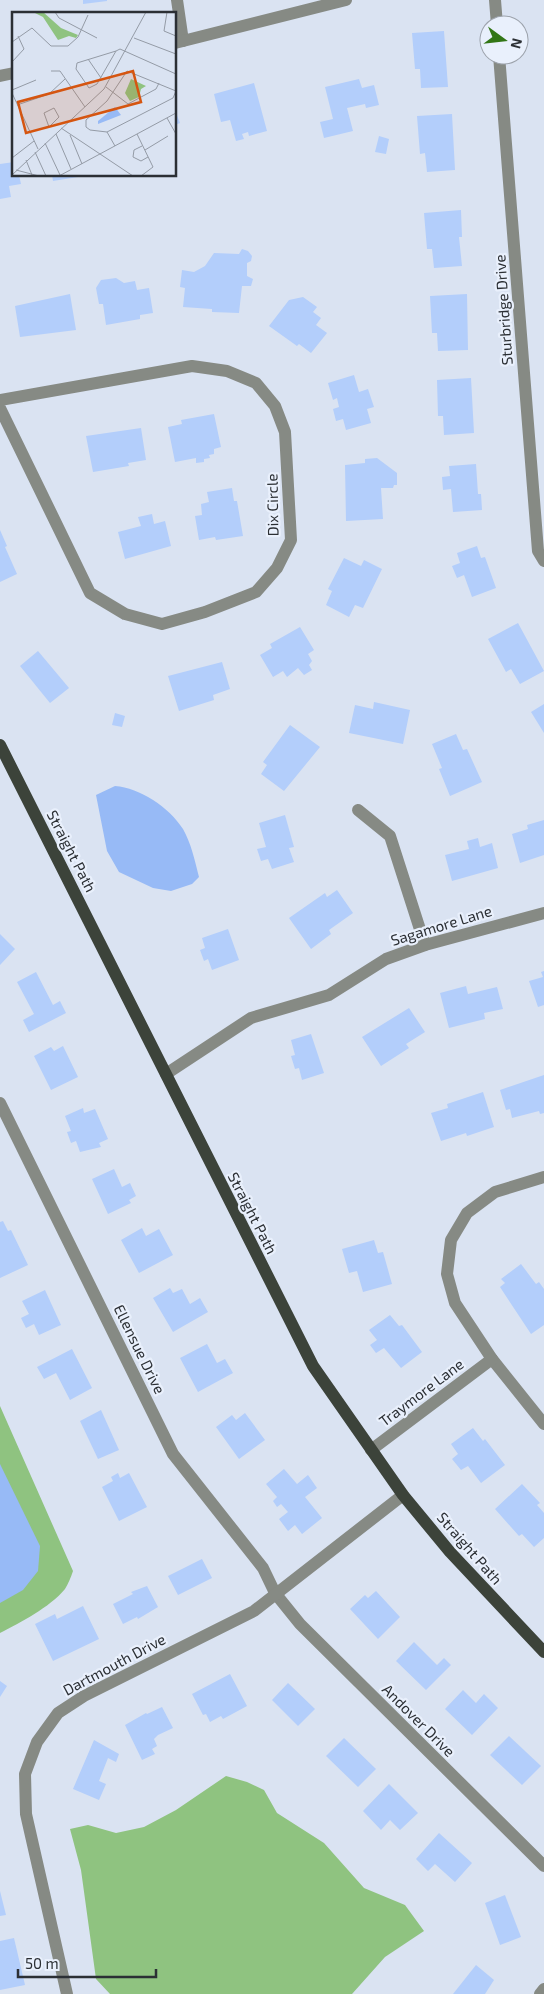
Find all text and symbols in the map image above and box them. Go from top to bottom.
inset map [12,12,176,176]
north arrow [479,15,529,65]
text: N [508,36,527,51]
street label: Sturbridge Drive [490,254,516,366]
street label: Dix Circle [262,473,282,537]
street label: Straight Path [44,807,100,895]
street label: Sagamore Lane [388,901,494,949]
street label: Straight Path [225,1169,281,1257]
street label: Ellensue Drive [111,1301,169,1397]
street label: Traymore Lane [375,1354,467,1430]
street label: Straight Path [434,1508,506,1588]
street label: Dartmouth Drive [60,1629,168,1699]
street label: Andover Drive [379,1680,459,1760]
scale bar [18,1946,155,1978]
text: 50 m [25,1954,59,1972]

